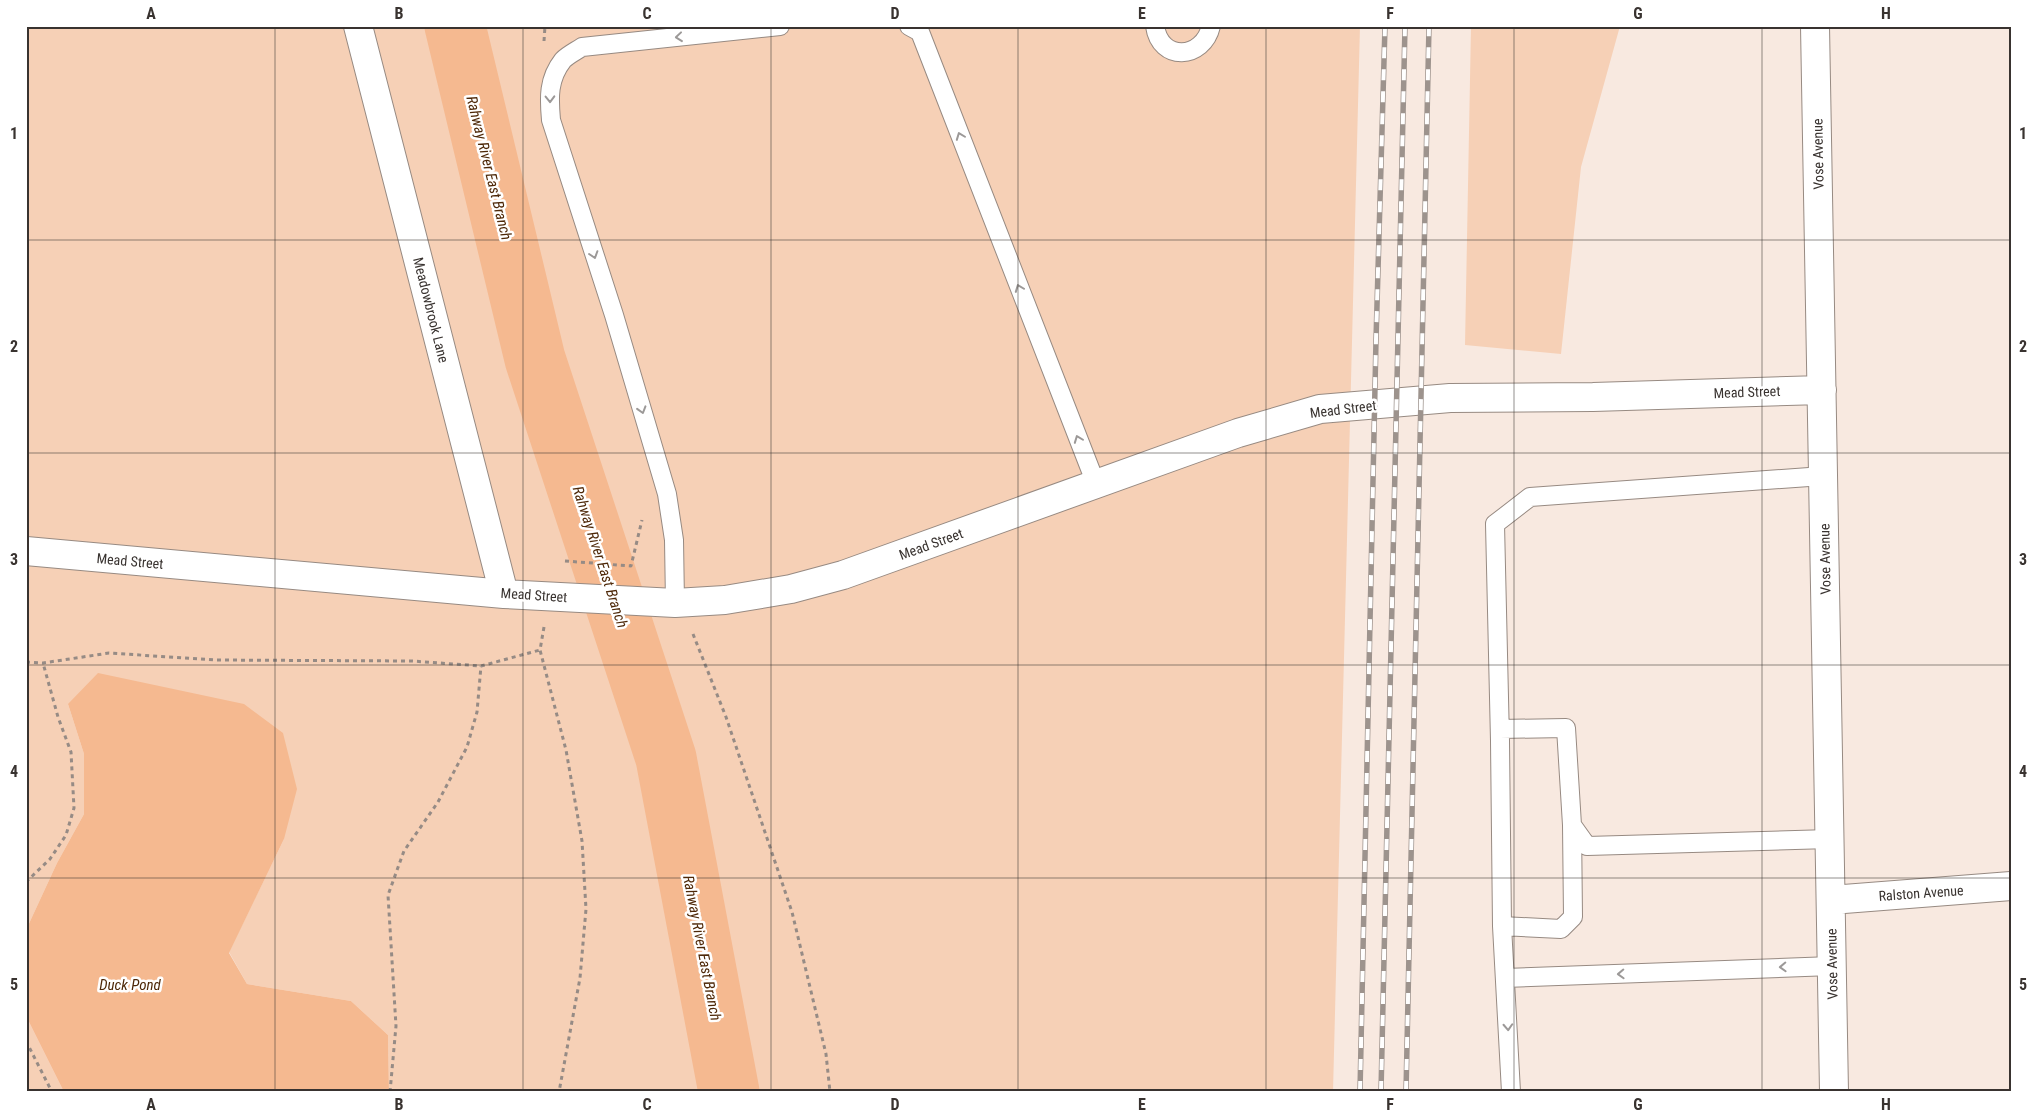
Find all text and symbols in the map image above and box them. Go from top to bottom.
text: A [146,4,156,23]
text: B [395,4,404,23]
text: C [642,4,652,23]
text: D [890,4,900,23]
text: E [1138,4,1146,23]
text: F [1386,4,1394,23]
text: G [1633,4,1643,23]
text: H [1881,4,1891,23]
one-way arrow [675,31,683,42]
water label: Rahway River East Branch [462,94,516,242]
one-way arrow [545,96,555,104]
street label: Vose Avenue [1809,118,1827,190]
text: 1 [10,124,18,143]
text: 1 [2019,124,2027,143]
one-way arrow [956,132,967,141]
one-way arrow [589,250,599,258]
street label: Meadowbrook Lane [410,256,452,365]
one-way arrow [1015,284,1025,293]
text: 2 [10,337,18,356]
text: 2 [2019,337,2027,356]
street label: Mead Street [1713,383,1781,401]
street label: Mead Street [1309,397,1377,421]
one-way arrow [637,405,647,414]
one-way arrow [1073,436,1083,444]
water label: Rahway River East Branch [569,484,631,630]
street label: Vose Avenue [1816,523,1834,595]
street label: Mead Street [897,525,965,563]
text: 3 [10,550,18,569]
street label: Mead Street [96,550,164,572]
text: 3 [2019,550,2027,569]
street label: Mead Street [500,585,568,605]
text: 4 [10,762,18,781]
text: 4 [2019,762,2027,781]
water label: Rahway River East Branch [679,874,725,1022]
street label: Ralston Avenue [1878,882,1964,904]
street label: Vose Avenue [1823,928,1841,1000]
one-way arrow [1779,962,1787,973]
one-way arrow [1617,968,1625,979]
text: 5 [10,975,18,994]
text: 5 [2019,975,2027,994]
water label: Duck Pond [99,976,162,994]
one-way arrow [1503,1023,1514,1031]
text: A [146,1095,156,1114]
text: B [395,1095,404,1114]
text: C [642,1095,652,1114]
text: D [890,1095,900,1114]
text: E [1138,1095,1146,1114]
text: F [1386,1095,1394,1114]
text: G [1633,1095,1643,1114]
text: H [1881,1095,1891,1114]

